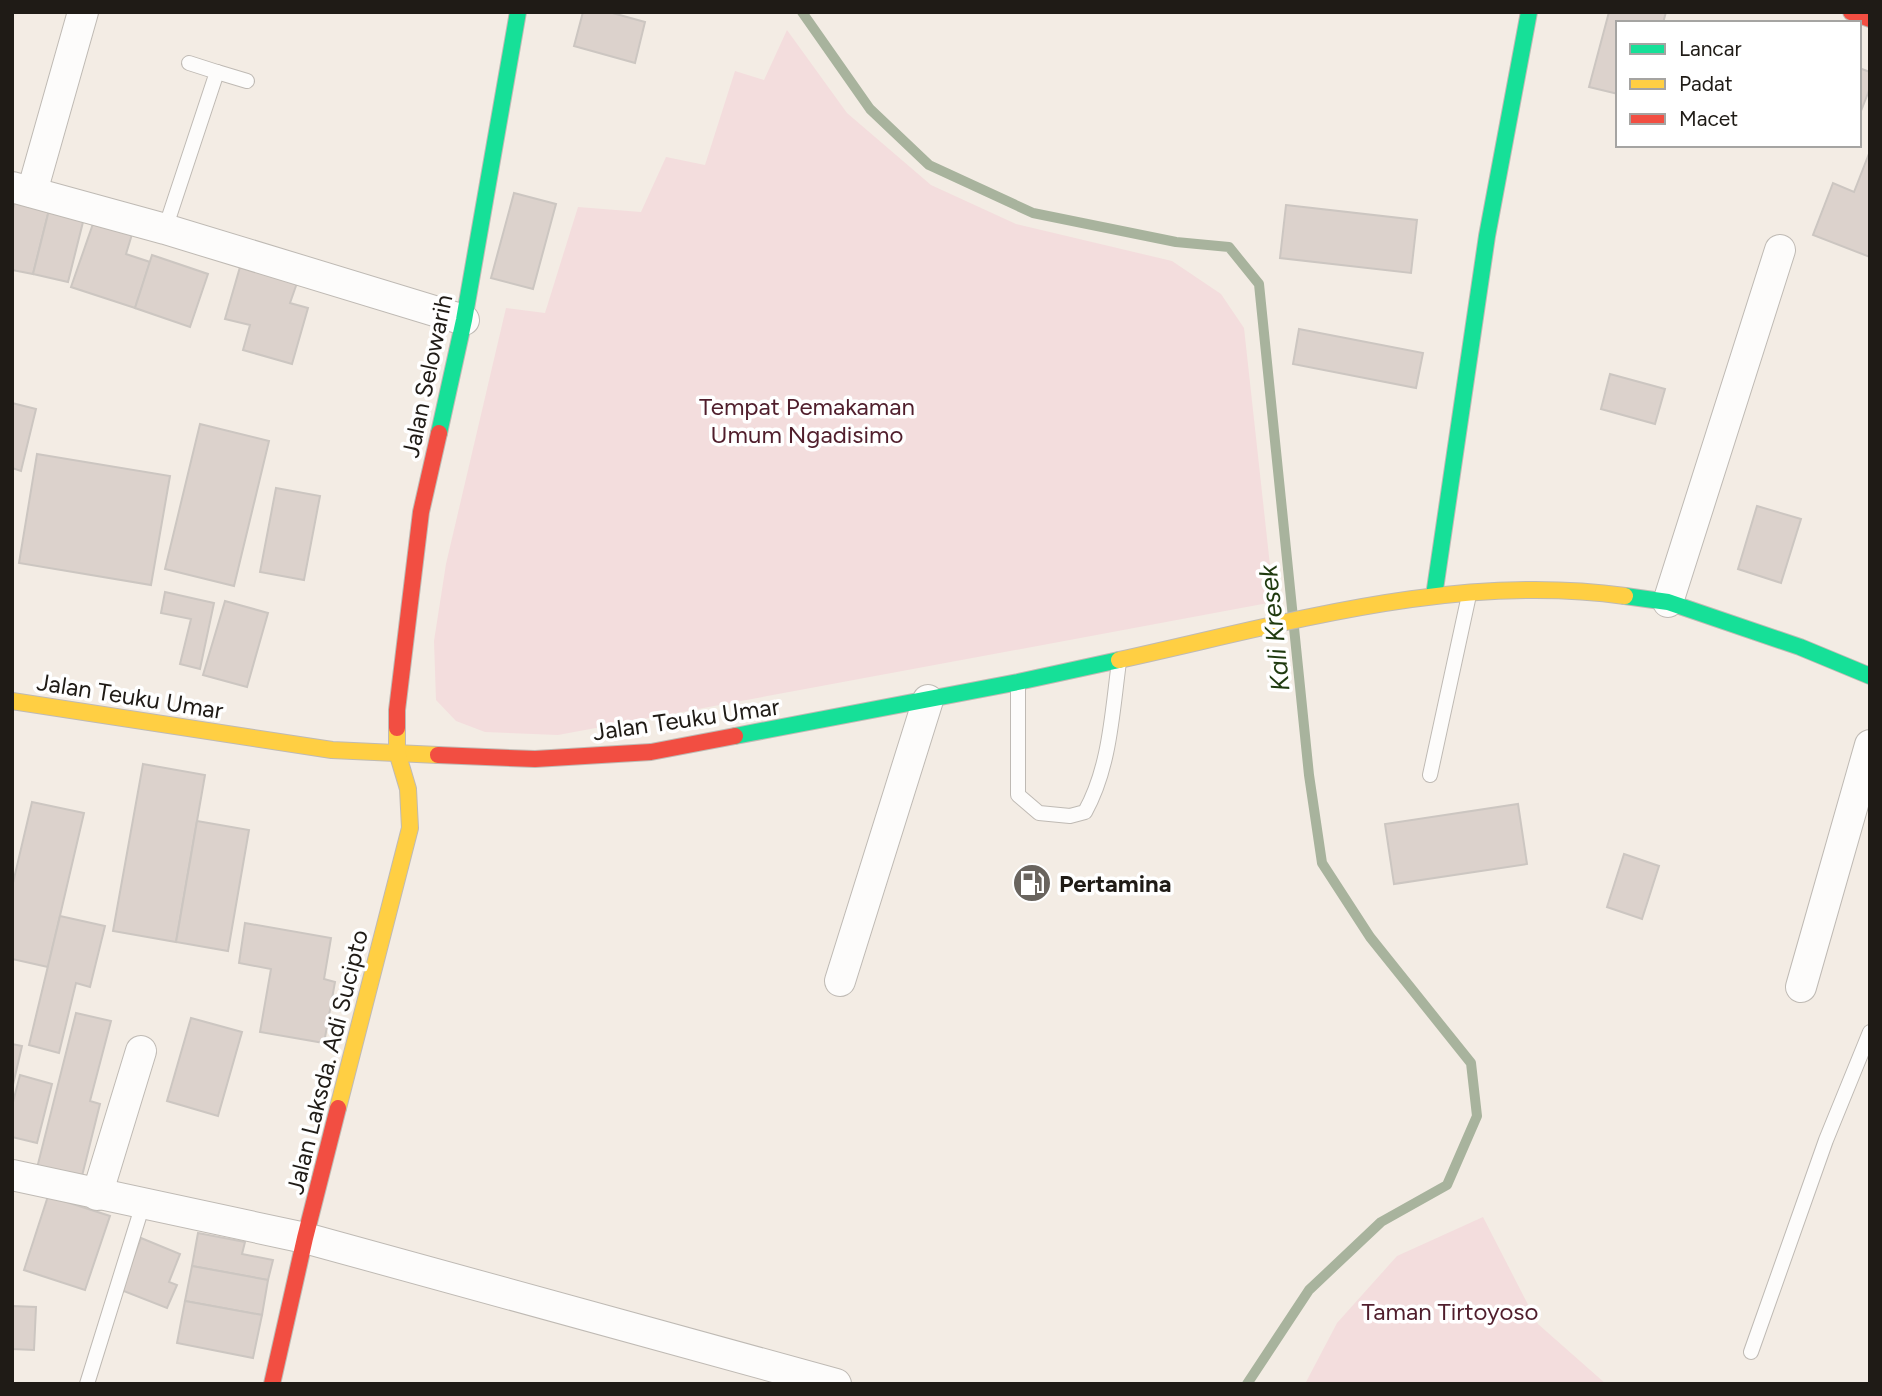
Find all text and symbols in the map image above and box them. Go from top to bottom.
legend [1616,21,1861,147]
text: Lancar [1679,36,1742,61]
text: Padat [1679,71,1733,96]
text: Macet [1679,106,1738,131]
street label: Jalan Selowarih [396,292,458,460]
park label: Tempat Pemakaman Umum Ngadisimo [699,392,915,449]
water label: Kali Kresek [1251,562,1297,693]
street label: Jalan Teuku Umar [35,667,225,725]
street label: Jalan Teuku Umar [591,692,781,746]
fuel station icon: Pertamina [1011,862,1053,904]
place label: Pertamina [1059,869,1172,898]
street label: Jalan Laksda. Adi Sucipto [280,927,374,1197]
park label: Taman Tirtoyoso [1362,1297,1538,1326]

